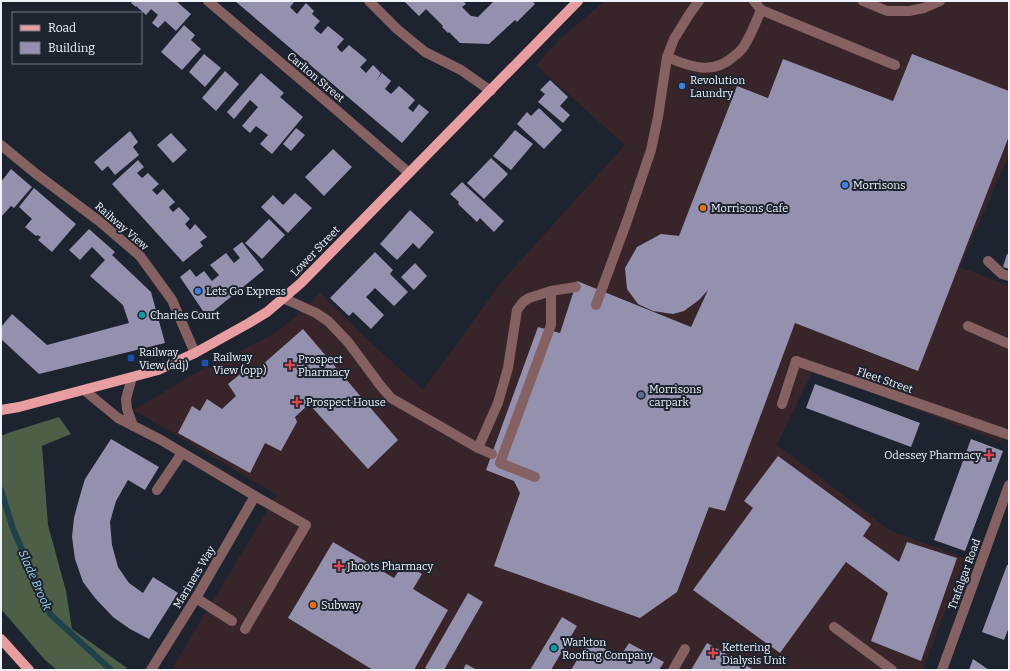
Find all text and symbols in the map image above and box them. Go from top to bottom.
legend [12,12,142,64]
text: Road [48,21,76,35]
text: Building [48,41,95,55]
street label: Carlton Street [284,50,347,105]
place label: Revolution Laundry [690,74,745,100]
marker: Revolution Laundry [677,81,687,91]
place label: Morrisons [853,179,905,192]
marker: Morrisons [840,180,850,190]
street label: Railway View [92,200,151,253]
place label: Morrisons Cafe [711,202,788,215]
marker: Morrisons Cafe [698,203,708,213]
street label: Lower Street [288,224,343,279]
place label: Lets Go Express [206,285,286,298]
marker: Lets Go Express [193,286,203,296]
place label: Charles Court [150,309,220,322]
marker: Charles Court [137,310,147,320]
place label: Railway View (adj) [139,346,189,372]
place label: Railway View (opp) [213,351,266,377]
marker: Railway View (adj) [126,353,136,363]
place label: Prospect Pharmacy [298,353,350,379]
marker: Railway View (opp) [200,358,210,368]
marker: Prospect Pharmacy [285,360,295,370]
street label: Fleet Street [855,365,915,396]
place label: Morrisons carpark [649,383,701,409]
marker: Morrisons carpark [636,390,646,400]
marker: Prospect House [291,396,303,408]
place label: Prospect House [306,396,386,409]
place label: Odessey Pharmacy [884,449,981,462]
marker: Odessey Pharmacy [984,450,994,460]
street label: Trafalgar Road [946,536,983,611]
street label: Mariners Way [171,543,218,611]
water label: Slade Brook [15,548,55,613]
place label: Jhoots Pharmacy [346,560,433,573]
marker: Jhoots Pharmacy [334,561,344,571]
place label: Subway [321,599,361,612]
marker: Subway [308,600,318,610]
place label: Warkton Roofing Company [562,636,653,662]
place label: Kettering Dialysis Unit [722,641,786,667]
marker: Warkton Roofing Company [549,643,559,653]
marker: Kettering Dialysis Unit [707,647,719,659]

